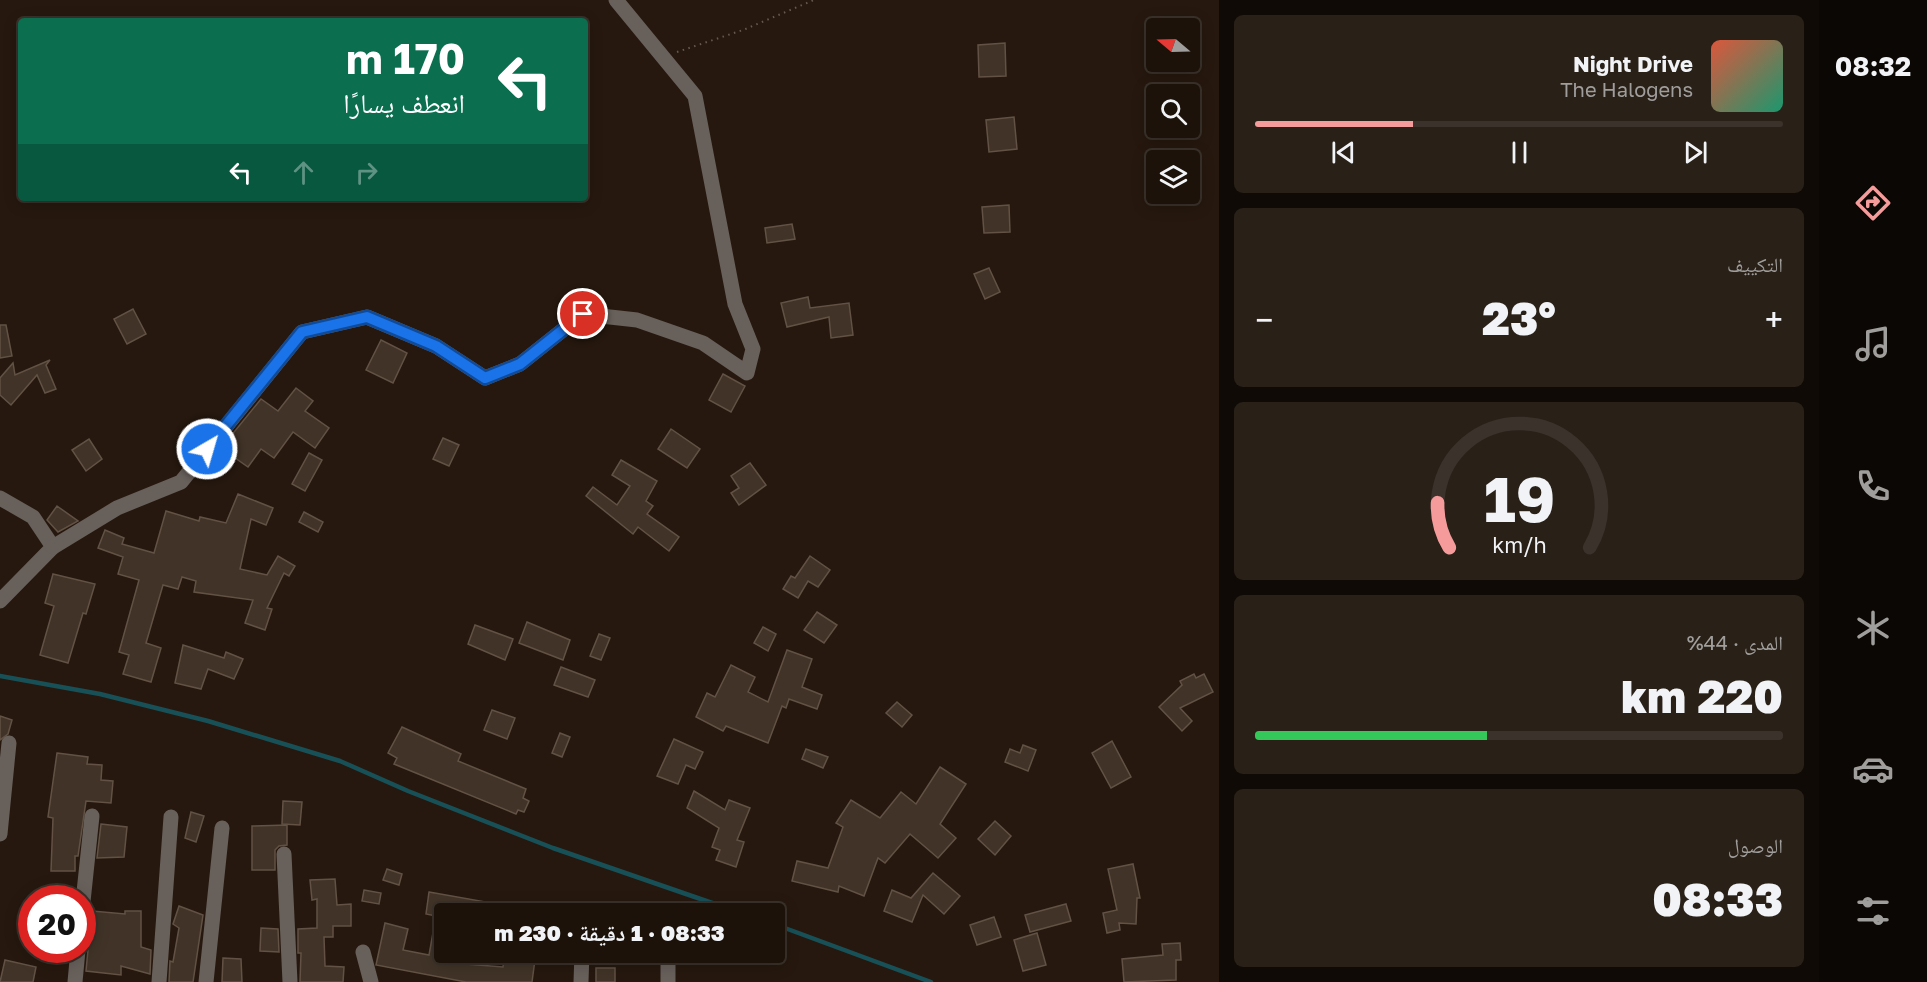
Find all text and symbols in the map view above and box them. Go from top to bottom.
north arrow [1146,18,1200,72]
map controls [1146,18,1200,204]
text: 170 m [346,33,465,83]
icon: left [486,42,564,120]
text: Night Drive [1573,50,1693,77]
text: 08:32 [1835,50,1911,82]
text: The Halogens [1560,77,1693,101]
button: search [1146,84,1200,138]
text: انعطف يسارًا [343,87,465,119]
icon: previous [1327,136,1360,169]
icon: pause [1503,136,1536,169]
icon: next [1679,136,1712,169]
button: layers [1146,150,1200,204]
icon: left [224,156,257,189]
icon: ahead [287,156,320,189]
icon: right [350,156,383,189]
icon: directions [1852,182,1894,224]
text: التكييف [1727,252,1783,276]
pin [557,288,608,339]
text: 23° [1482,291,1556,345]
icon: arrive [566,297,599,330]
text: − [1255,300,1273,339]
text: + [1765,300,1783,339]
icon: music [1852,323,1894,365]
position arrow [175,417,239,481]
text: 19 [1483,461,1555,536]
icon: phone [1852,465,1894,507]
text: km/h [1492,532,1546,558]
icon: climate [1852,607,1894,649]
text: المدى · 44% [1687,630,1783,654]
text: 220 km [1621,669,1783,723]
icon: car [1852,748,1894,790]
text: الوصول [1728,833,1783,857]
text: 08:33 [1652,872,1783,926]
speed limit sign: 20 [18,885,96,963]
icon: filters [1852,890,1894,932]
text: 08:33 · 1 دقيقة · 230 m [494,919,725,946]

